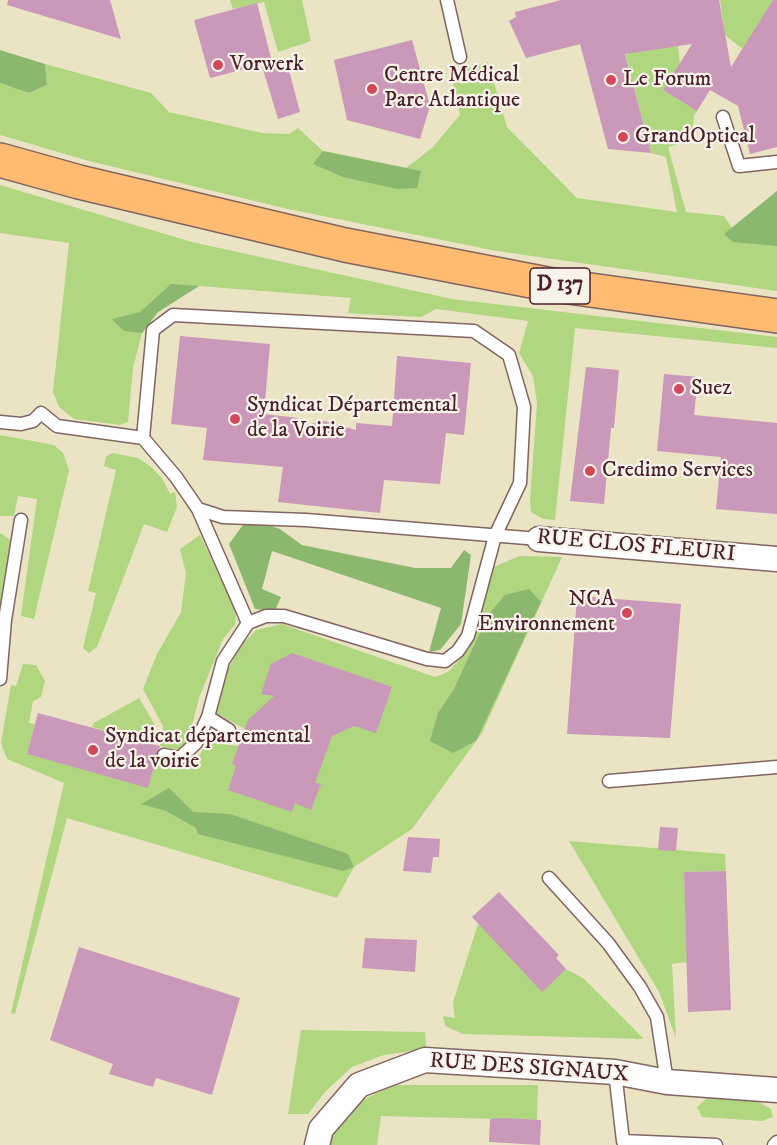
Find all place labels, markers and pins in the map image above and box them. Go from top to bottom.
place label: Vorwerk [230,52,304,78]
marker: Vorwerk [211,58,225,72]
place label: Centre Médical Parc Atlantique [384,63,520,114]
place label: Le Forum [623,67,711,93]
marker: Le Forum [604,73,618,87]
marker: Centre Médical Parc Atlantique [365,82,379,96]
place label: GrandOptical [635,124,755,150]
marker: GrandOptical [616,130,630,144]
place label: Suez [691,376,732,402]
marker: Suez [672,382,686,396]
place label: Syndicat Départemental de la Voirie [247,393,458,445]
marker: Syndicat Départemental de la Voirie [228,412,242,426]
place label: Credimo Services [602,458,753,484]
marker: Credimo Services [583,464,597,478]
place label: NCA Environnement [478,587,615,638]
marker: NCA Environnement [620,606,634,620]
place label: Syndicat départemental de la voirie [105,724,310,776]
marker: Syndicat départemental de la voirie [86,743,100,757]

